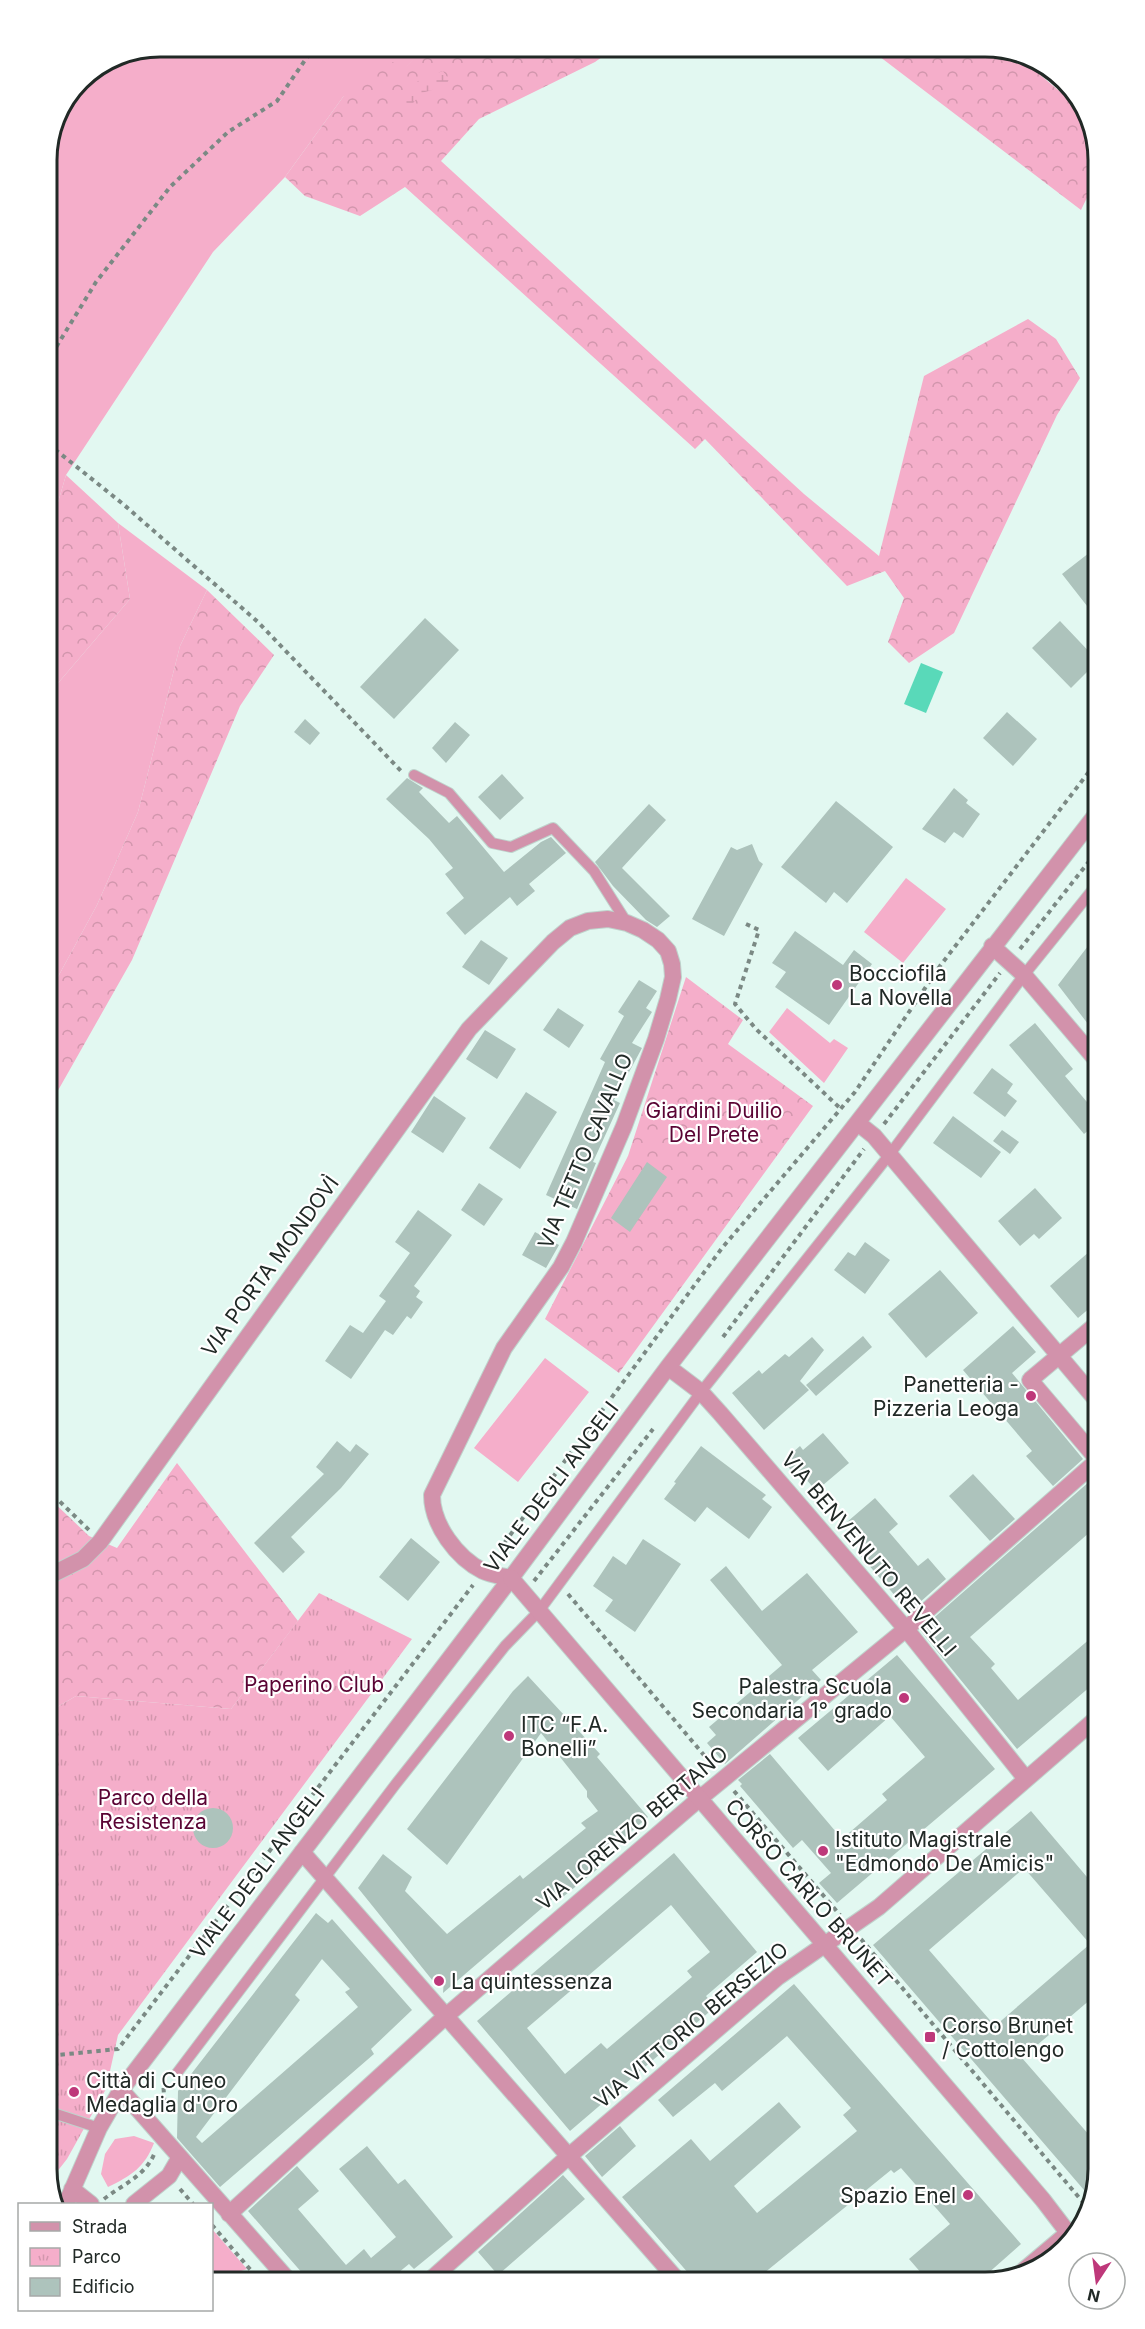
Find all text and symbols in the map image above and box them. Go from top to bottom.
place label: Bocciofila La Novella [849,961,952,1010]
marker: Bocciofila La Novella [830,978,844,992]
street label: VIA TETTO CAVALLO [532,1050,638,1252]
park label: Giardini Duilio Del Prete [646,1098,782,1147]
street label: VIA PORTA MONDOVÌ [195,1170,344,1361]
place label: Panetteria - Pizzeria Leoga [873,1372,1019,1421]
marker: Panetteria - Pizzeria Leoga [1024,1389,1038,1403]
street label: VIALE DEGLI ANGELI [478,1396,624,1578]
street label: VIA BENVENUTO REVELLI [776,1447,962,1661]
park label: Paperino Club [244,1672,384,1697]
place label: Palestra Scuola Secondaria 1° grado [692,1674,892,1723]
marker: Palestra Scuola Secondaria 1° grado [897,1691,911,1705]
place label: ITC “F.A. Bonelli” [521,1712,608,1761]
marker: ITC “F.A. Bonelli” [502,1729,516,1743]
street label: VIA LORENZO BERTANO [531,1741,733,1915]
street label: VIALE DEGLI ANGELI [184,1782,330,1964]
park label: Parco della Resistenza [98,1785,208,1834]
street label: CORSO CARLO BRUNET [720,1794,898,1992]
place label: Istituto Magistrale "Edmondo De Amicis" [835,1827,1054,1876]
marker: Istituto Magistrale "Edmondo De Amicis" [816,1844,830,1858]
street label: VIA VITTORIO BERSEZIO [589,1937,793,2113]
place label: La quintessenza [451,1969,612,1994]
marker: La quintessenza [432,1974,446,1988]
place label: Corso Brunet / Cottolengo [942,2013,1073,2062]
marker: Corso Brunet / Cottolengo [923,2030,937,2044]
place label: Città di Cuneo Medaglia d'Oro [86,2068,238,2117]
marker: Città di Cuneo Medaglia d'Oro [67,2085,81,2099]
place label: Spazio Enel [840,2183,956,2208]
marker: Spazio Enel [961,2188,975,2202]
legend [18,2203,213,2311]
text: Strada [72,2216,127,2237]
text: Parco [72,2246,121,2267]
north arrow [1067,2251,1127,2311]
text: Edificio [72,2276,135,2297]
text: N [1085,2284,1102,2307]

